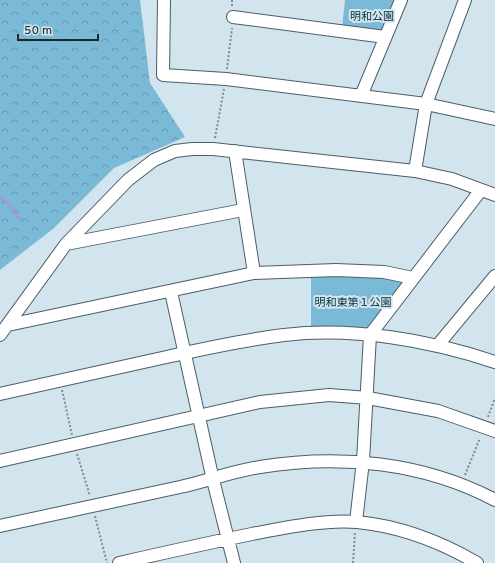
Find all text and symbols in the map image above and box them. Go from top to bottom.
park label: 明和公園 [350,10,394,24]
scale bar [18,16,98,42]
text: 50 m [24,23,52,39]
park label: 明和東第１公園 [315,296,392,310]

